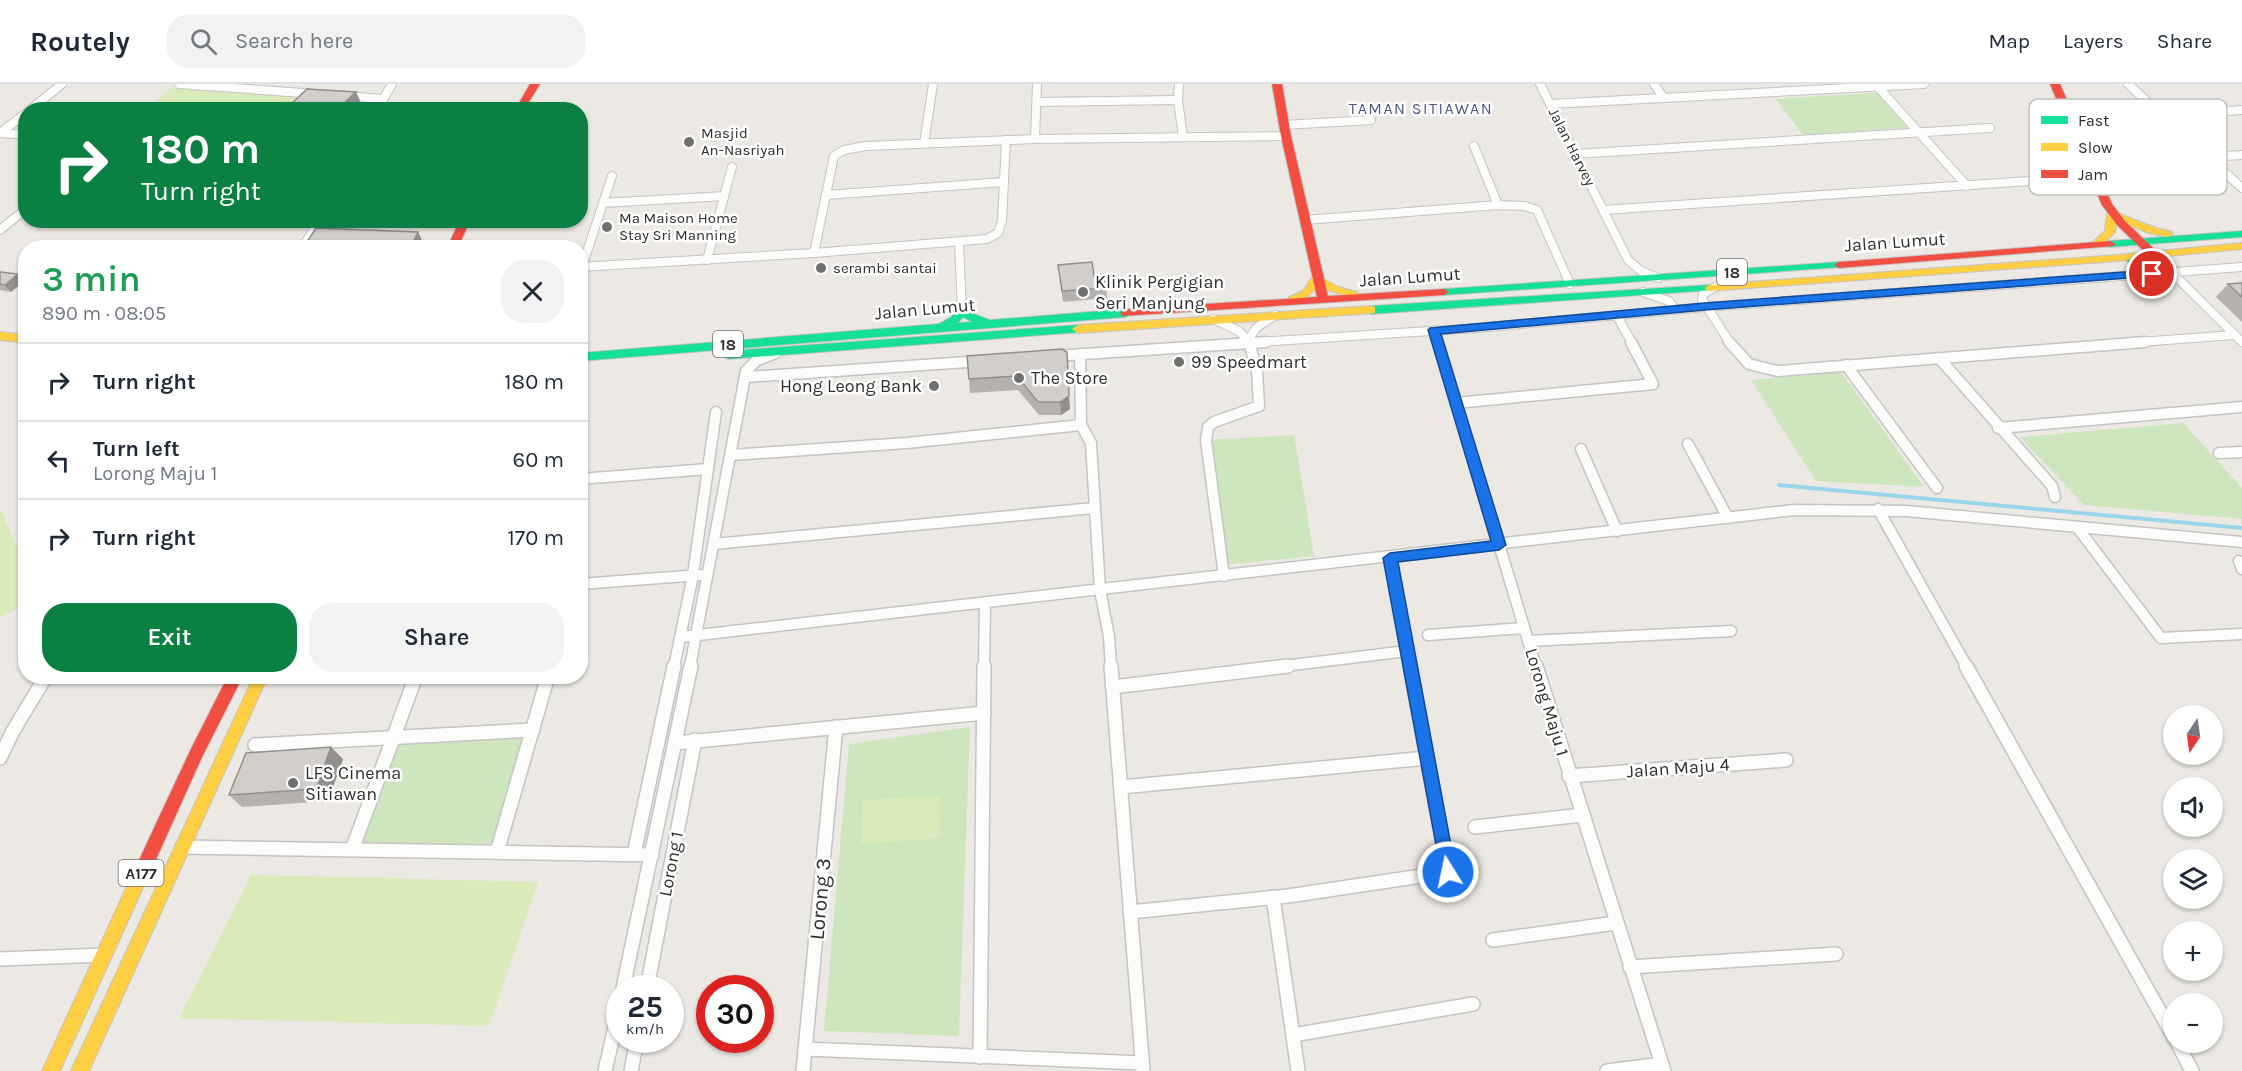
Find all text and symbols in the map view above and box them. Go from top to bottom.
search box [166,14,586,68]
text: Routely [30,25,130,58]
icon: search [187,25,220,58]
text: Search here [235,28,353,54]
text: Map [1988,29,2030,53]
text: Layers [2063,29,2124,53]
text: Share [2157,29,2212,53]
district label: TAMAN SITIAWAN [1349,99,1493,118]
legend [2029,99,2227,195]
street label: Jalan Harvey [1545,105,1599,189]
text: Fast [2078,111,2109,130]
text: 180 m [141,124,260,174]
place label: Masjid An-Nasriyah [701,124,784,159]
icon: right [42,126,120,204]
marker: Masjid An-Nasriyah [682,135,696,149]
text: Slow [2078,138,2113,157]
text: Jam [2078,165,2108,184]
text: Turn right [141,175,261,207]
place label: Ma Maison Home Stay Sri Manning [619,209,738,244]
marker: Ma Maison Home Stay Sri Manning [600,220,614,234]
street label: Jalan Lumut [1844,227,1946,256]
pin [2126,248,2177,299]
icon: arrive [2135,257,2168,290]
text: 3 min [42,258,141,300]
place label: serambi santai [833,259,937,277]
road number: 18 [1717,259,1747,285]
button: close [501,260,564,323]
marker: serambi santai [814,261,828,275]
street label: Jalan Lumut [1359,262,1461,291]
place label: Klinik Pergigian Seri Manjung [1095,271,1224,314]
marker: Klinik Pergigian Seri Manjung [1076,285,1090,299]
street label: Jalan Lumut [874,294,977,324]
text: 890 m · 08:05 [42,302,166,325]
road number: 18 [713,331,743,357]
place label: 99 Speedmart [1191,351,1307,373]
marker: 99 Speedmart [1172,355,1186,369]
icon: right [42,366,75,399]
place label: The Store [1031,367,1108,389]
text: Turn right [93,369,196,395]
text: 180 m [504,369,564,395]
marker: The Store [1012,371,1026,385]
place label: Hong Leong Bank [780,375,922,397]
marker: Hong Leong Bank [927,379,941,393]
text: Turn left [93,436,180,462]
icon: left [42,444,75,477]
text: 60 m [513,447,564,473]
text: Lorong Maju 1 [93,462,217,485]
icon: right [42,522,75,555]
text: Turn right [93,525,196,551]
text: 170 m [508,525,564,551]
button: Exit [42,603,297,672]
button: Share [309,603,564,672]
street label: Lorong Maju 1 [1520,645,1574,759]
north arrow [2163,705,2223,765]
map controls [2163,705,2223,1053]
street label: Jalan Maju 4 [1626,753,1730,783]
place label: LFS Cinema Sitiawan [305,762,401,805]
marker: LFS Cinema Sitiawan [286,776,300,790]
button: sound [2163,777,2223,837]
street label: Lorong 1 [654,830,688,898]
position arrow [1416,840,1480,904]
button: layers [2163,849,2223,909]
street label: Lorong 3 [804,857,836,941]
road number: A177 [118,860,164,886]
button: + [2163,921,2223,981]
speed limit sign: 30 [696,975,774,1053]
text: 25 [627,989,663,1025]
button: − [2163,993,2223,1053]
text: km/h [626,1020,664,1038]

